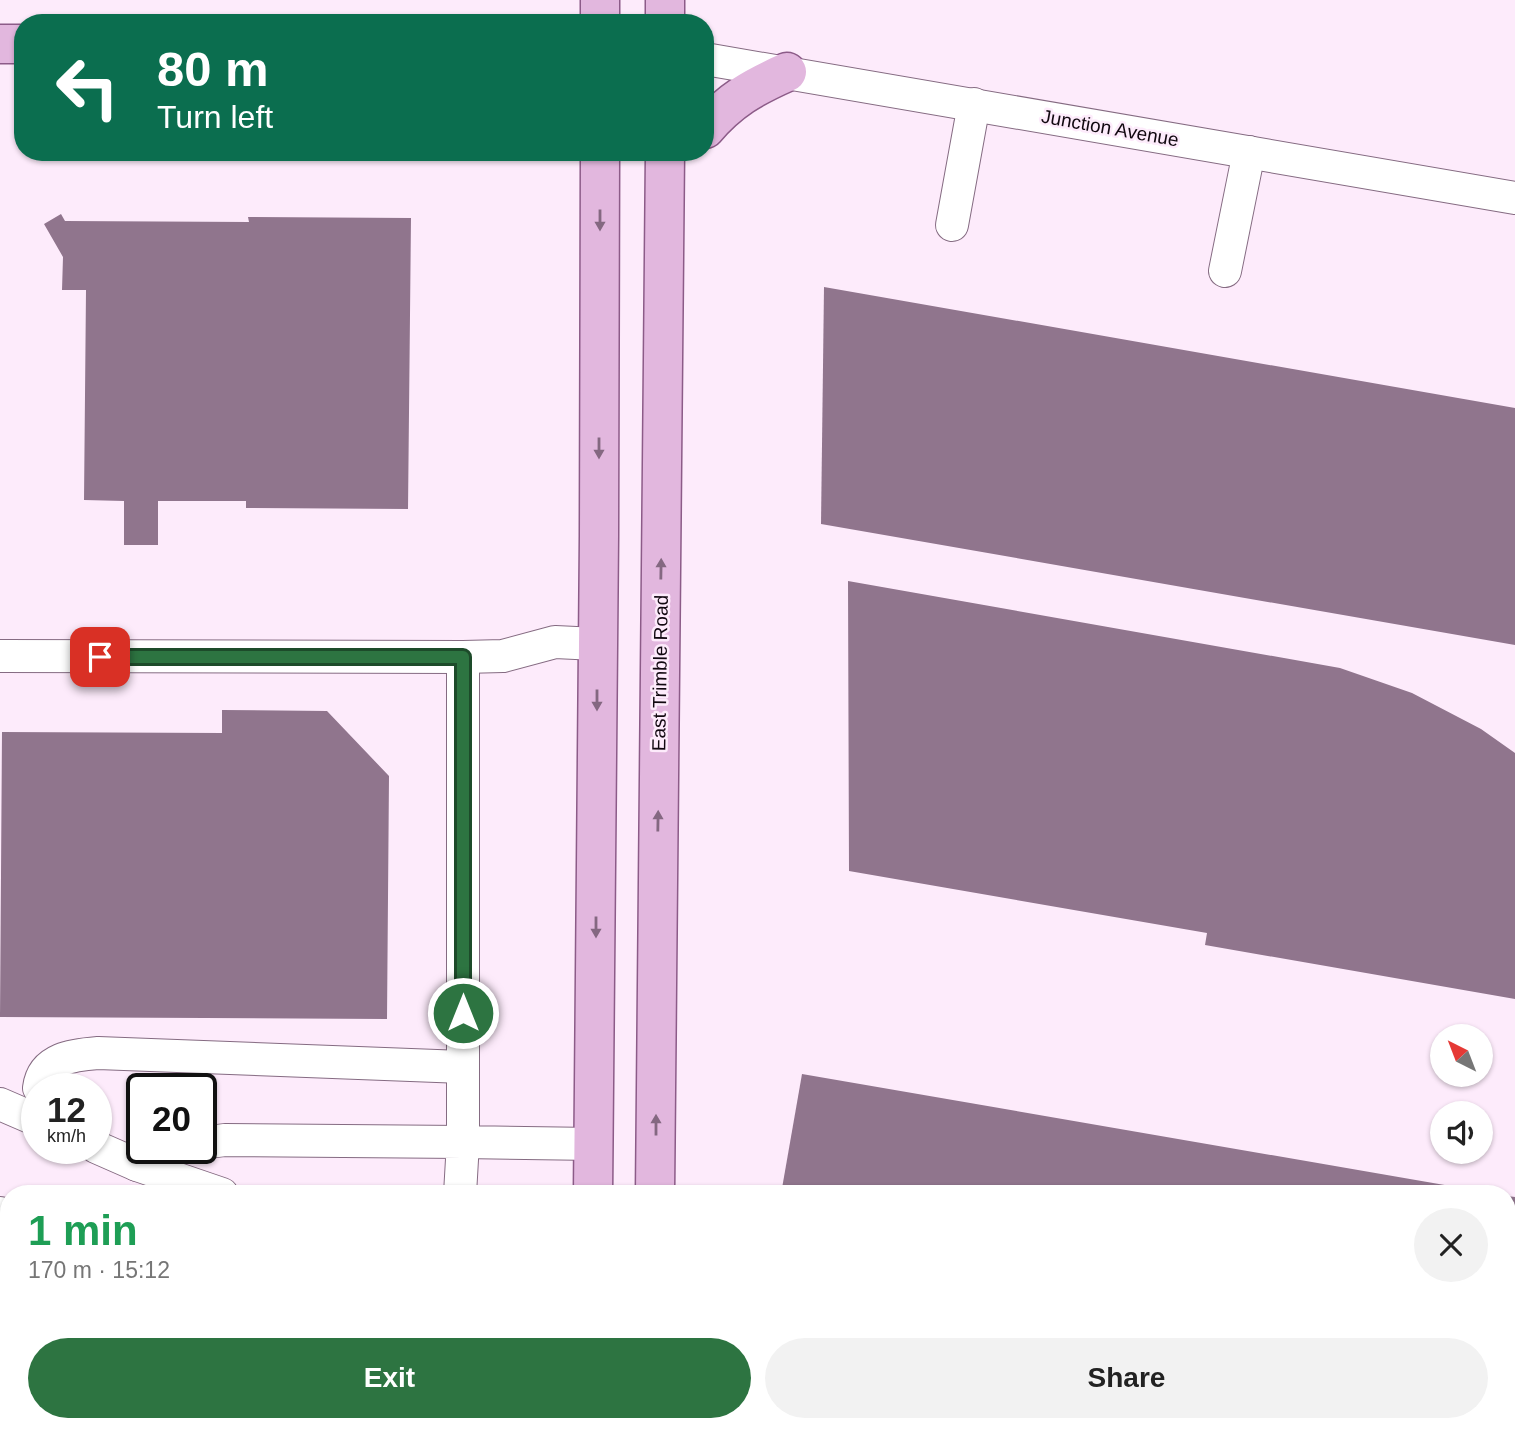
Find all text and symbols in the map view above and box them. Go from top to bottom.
icon: left [42,42,133,133]
text: 80 m [157,42,269,96]
text: Turn left [157,99,273,135]
street label: Junction Avenue [1040,106,1180,150]
one-way arrow [594,210,606,232]
one-way arrow [593,437,605,459]
one-way arrow [655,558,667,580]
street label: East Trimble Road [648,595,672,751]
pin [70,627,130,687]
icon: arrive [81,638,119,676]
one-way arrow [591,689,603,711]
one-way arrow [652,810,664,832]
one-way arrow [590,917,601,939]
position arrow [426,976,500,1050]
north arrow [1430,1024,1493,1087]
map controls [1430,1024,1493,1164]
speed limit sign: 20 [126,1073,217,1164]
text: 12 [47,1090,86,1129]
button: sound [1430,1101,1493,1164]
one-way arrow [650,1114,661,1136]
text: km/h [47,1126,86,1146]
text: 1 min [28,1207,138,1254]
button: close [1414,1208,1488,1282]
text: 170 m · 15:12 [28,1257,170,1283]
button: Exit [28,1338,751,1418]
button: Share [765,1338,1488,1418]

